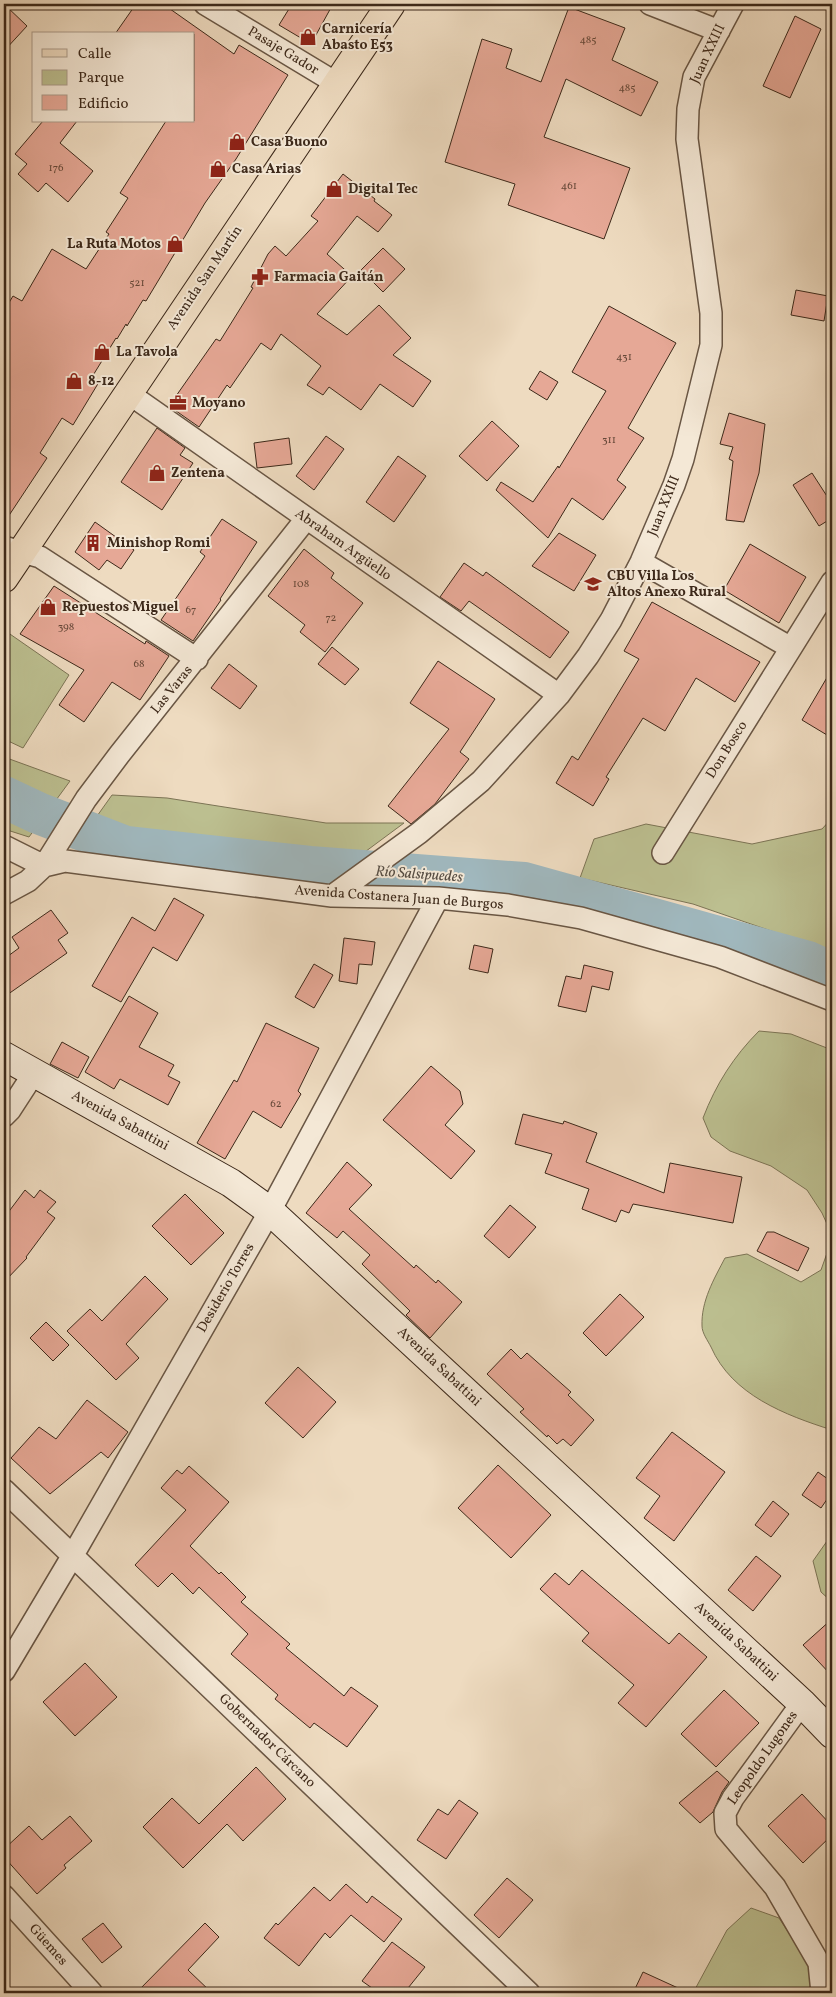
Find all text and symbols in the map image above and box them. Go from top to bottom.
place label: Carnicería Abasto E53 [322,20,393,55]
street label: Juan XXIII [686,21,730,87]
street label: Pasaje Gador [244,22,322,80]
shop icon: Carnicería Abasto E53 [298,27,318,47]
legend [32,32,195,122]
house number: 485 [579,33,597,48]
text: Calle [78,44,111,65]
text: Parque [78,68,124,89]
house number: 485 [618,81,636,96]
text: Edificio [78,94,129,115]
shop icon: Casa Buono [227,132,247,152]
place label: Casa Buono [251,133,327,152]
shop icon: Casa Arias [208,159,228,179]
place label: Casa Arias [232,160,301,179]
house number: 176 [48,161,64,176]
shop icon: Digital Tec [324,179,344,199]
house number: 461 [561,179,577,194]
place label: Digital Tec [348,180,418,199]
street label: Avenida San Martín [163,222,247,334]
shop icon: La Ruta Motos [165,234,185,254]
place label: La Ruta Motos [67,235,161,254]
pharmacy icon: Farmacia Gaitán [250,267,270,287]
place label: Farmacia Gaitán [274,268,384,287]
house number: 521 [129,276,145,291]
shop icon: La Tavola [92,342,112,362]
place label: La Tavola [116,343,178,362]
house number: 431 [616,350,632,365]
shop icon: 8-12 [64,371,84,391]
place label: 8-12 [88,372,114,391]
office icon: Moyano [168,393,188,413]
place label: Moyano [192,394,245,413]
house number: 311 [602,433,616,448]
shop icon: Zentena [147,463,167,483]
place label: Zentena [171,464,225,483]
street label: Juan XXIII [643,473,685,539]
street label: Abraham Argüello [291,504,395,586]
building icon: Minishop Romi [83,533,103,553]
place label: Minishop Romi [107,534,211,553]
place label: CBU Villa Los Altos Anexo Rural [607,567,726,602]
school or university icon: CBU Villa Los Altos Anexo Rural [583,574,603,594]
house number: 108 [293,577,310,592]
shop icon: Repuestos Miguel [38,597,58,617]
place label: Repuestos Miguel [62,598,179,617]
house number: 67 [186,603,196,618]
house number: 72 [325,611,337,626]
house number: 398 [58,620,75,635]
house number: 68 [133,657,145,672]
street label: Las Varas [147,662,197,718]
street label: Don Bosco [702,718,752,782]
water label: Río Salsipuedes [375,861,464,889]
street label: Avenida Costanera Juan de Burgos [294,881,504,915]
street label: Avenida Sabattini [68,1086,172,1156]
house number: 62 [270,1097,282,1112]
street label: Desiderio Torres [193,1240,259,1336]
street label: Avenida Sabattini [393,1323,485,1411]
street label: Avenida Sabattini [690,1598,782,1686]
street label: Gobernador Cárcano [214,1690,320,1792]
street label: Leopoldo Lugones [723,1707,803,1809]
street label: Güemes [24,1920,72,1970]

